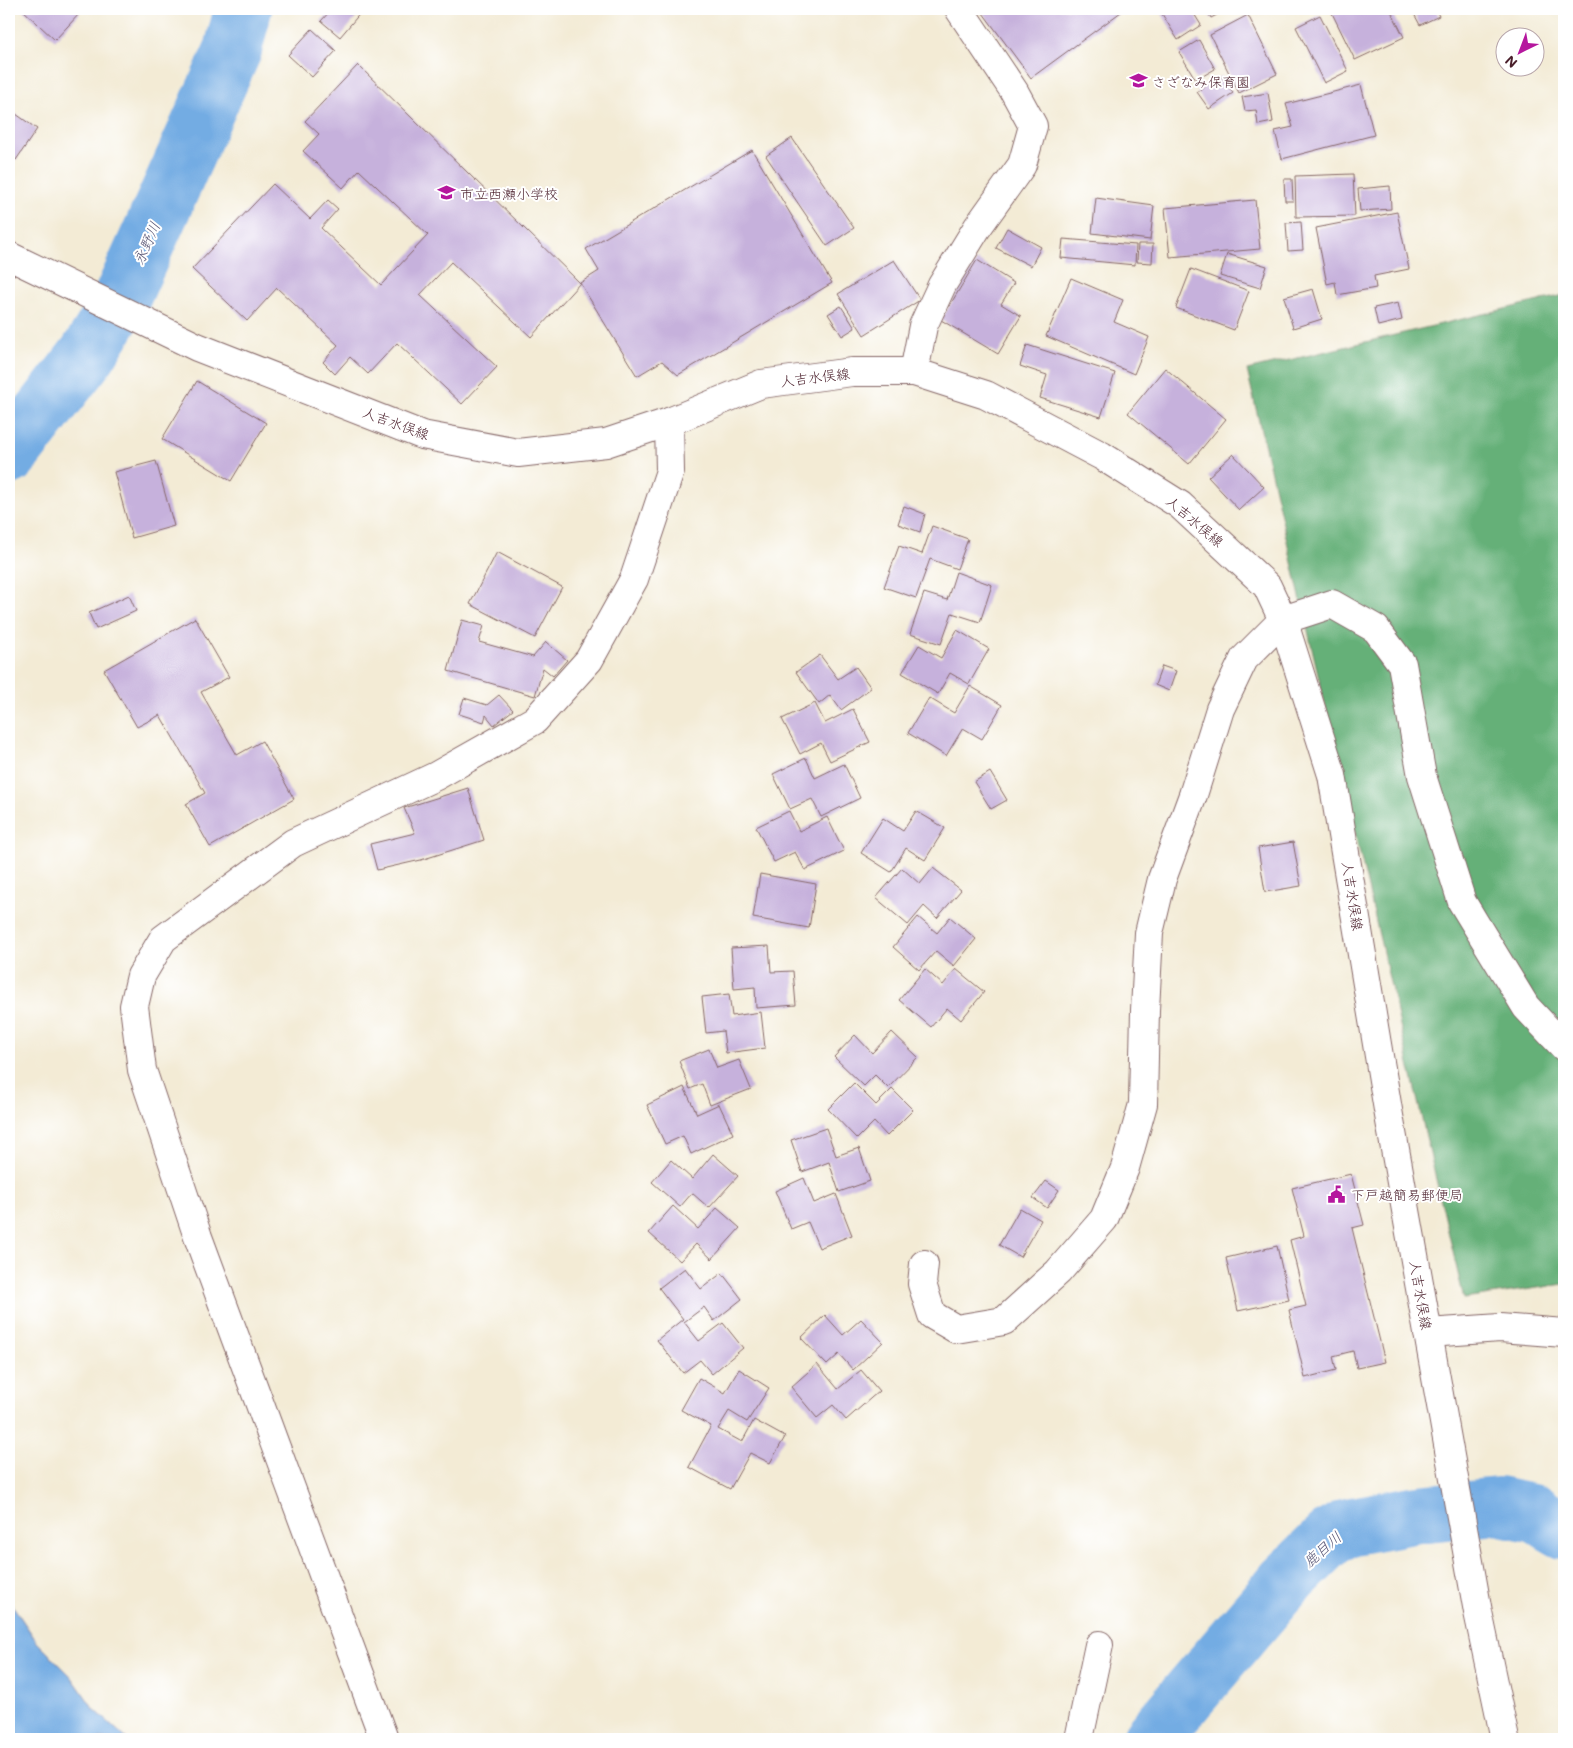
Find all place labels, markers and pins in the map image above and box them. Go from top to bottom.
school or university icon: さざなみ保育園 [1128,71,1148,91]
place label: さざなみ保育園 [1152,72,1250,91]
school or university icon: 市立西瀬小学校 [436,183,456,203]
place label: 市立西瀬小学校 [460,184,558,203]
public building icon: 下戸越簡易郵便局 [1327,1184,1347,1204]
place label: 下戸越簡易郵便局 [1351,1185,1463,1204]

